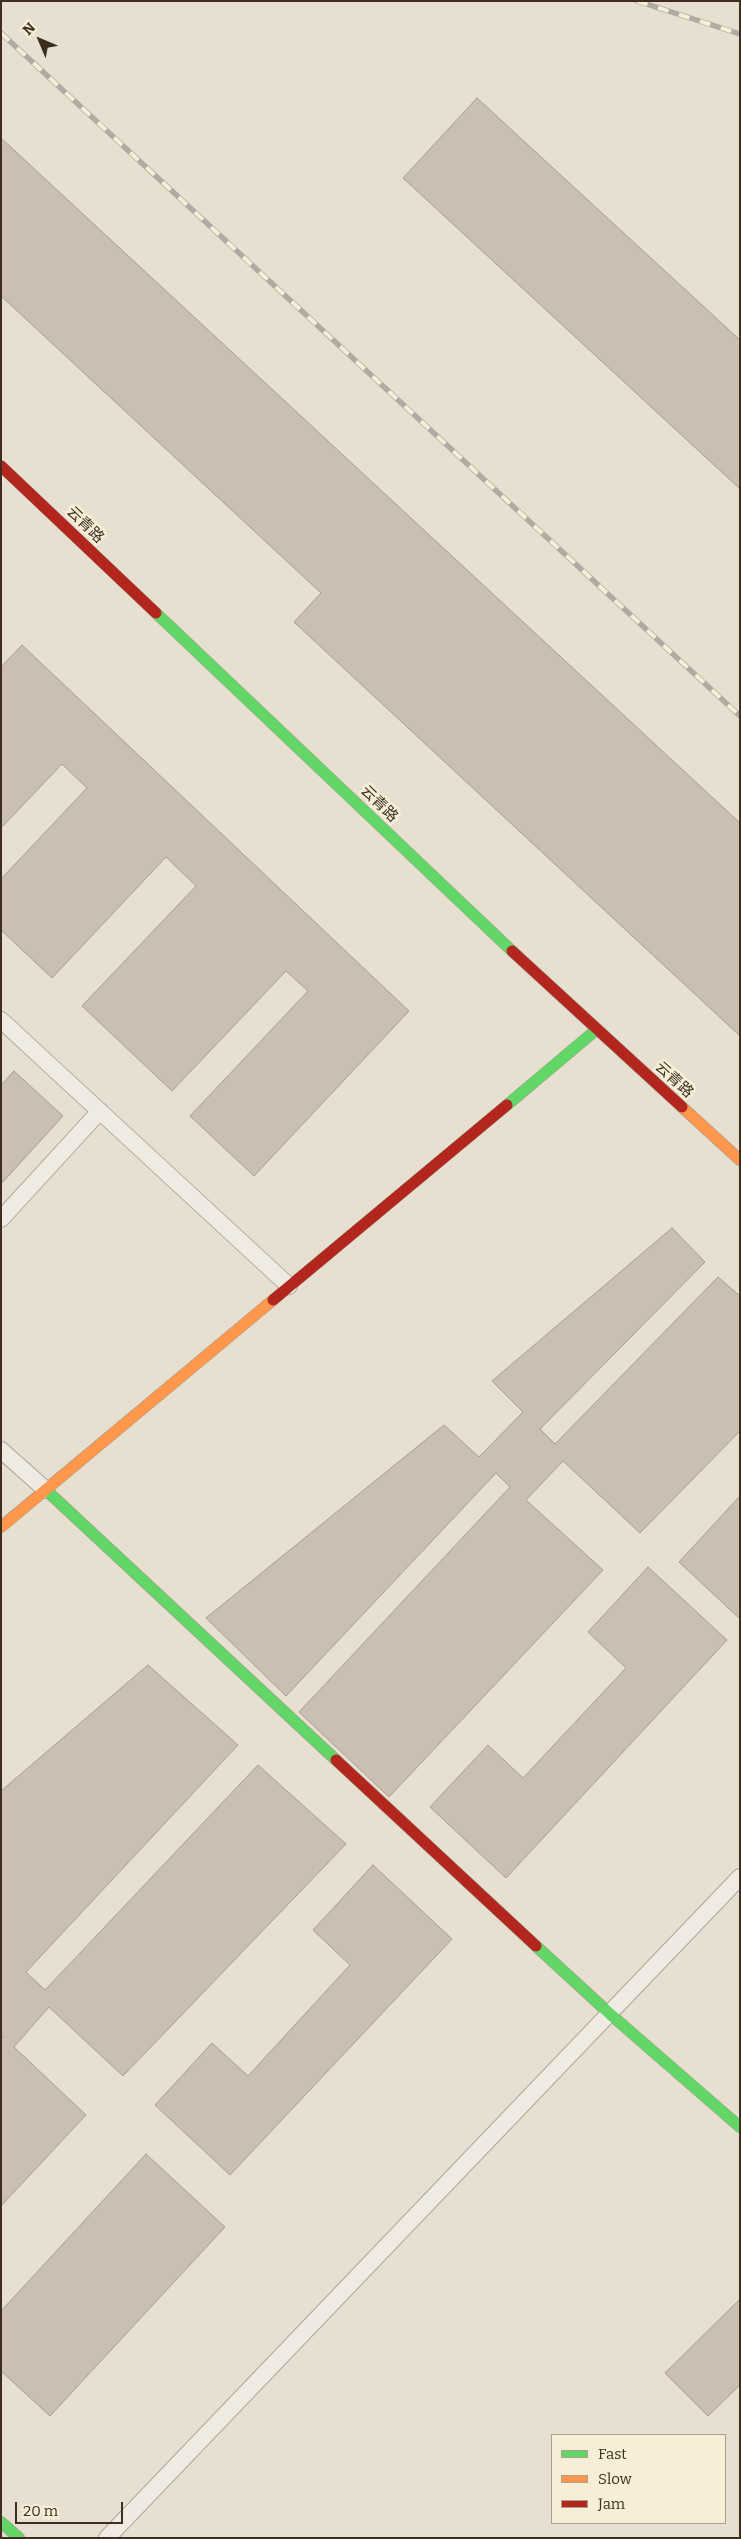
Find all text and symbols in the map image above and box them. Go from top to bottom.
north arrow [15,15,65,65]
text: N [19,19,39,39]
street label: 云青路 [63,503,107,547]
street label: 云青路 [357,782,401,826]
street label: 云青路 [651,1058,697,1102]
legend [551,2434,726,2524]
text: Fast [598,2445,627,2463]
text: Slow [598,2470,632,2488]
scale bar [18,2492,125,2524]
text: Jam [598,2495,625,2513]
text: 20 m [23,2502,58,2520]

